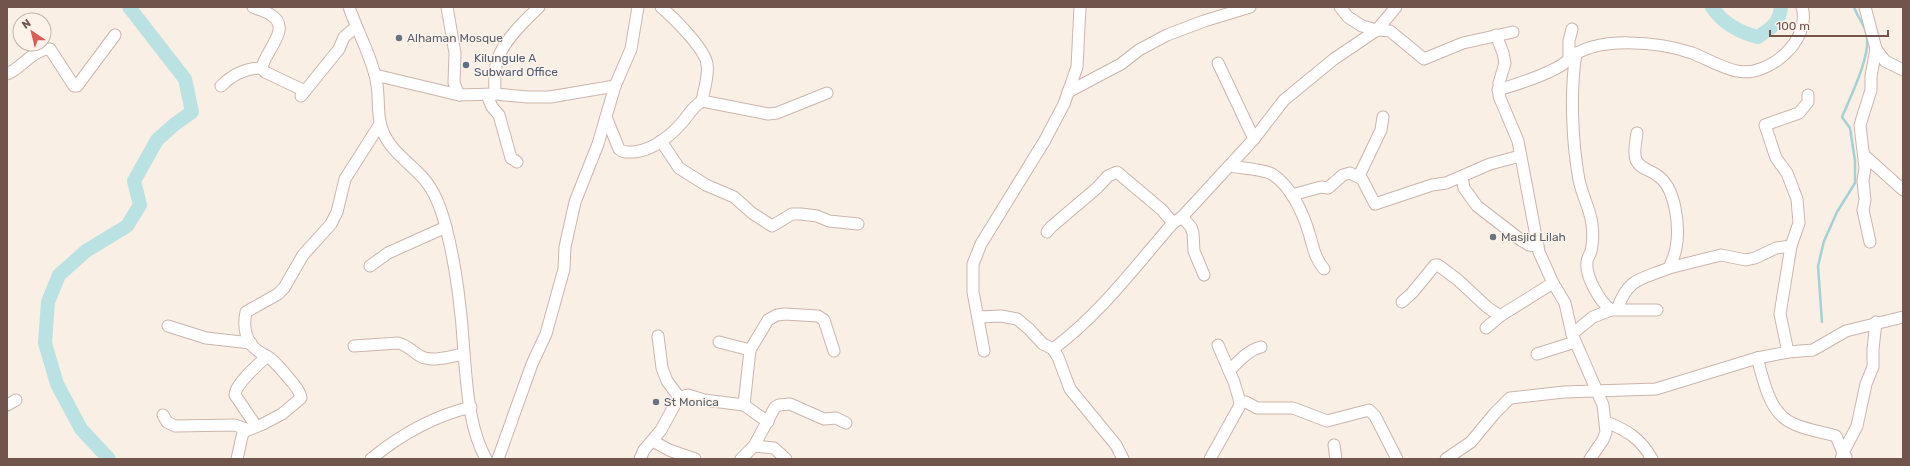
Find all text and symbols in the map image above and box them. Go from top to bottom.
north arrow [12,12,52,52]
scale bar [1770,12,1888,38]
text: N [20,17,34,32]
text: 100 m [1776,19,1810,33]
place label: Alhaman Mosque [407,31,503,45]
marker: Alhaman Mosque [394,33,404,43]
place label: Kilungule A Subward Office [474,51,558,79]
marker: Kilungule A Subward Office [461,60,471,70]
place label: Masjid Lilah [1501,230,1566,244]
marker: Masjid Lilah [1488,232,1498,242]
place label: St Monica [664,395,719,409]
marker: St Monica [651,397,661,407]

